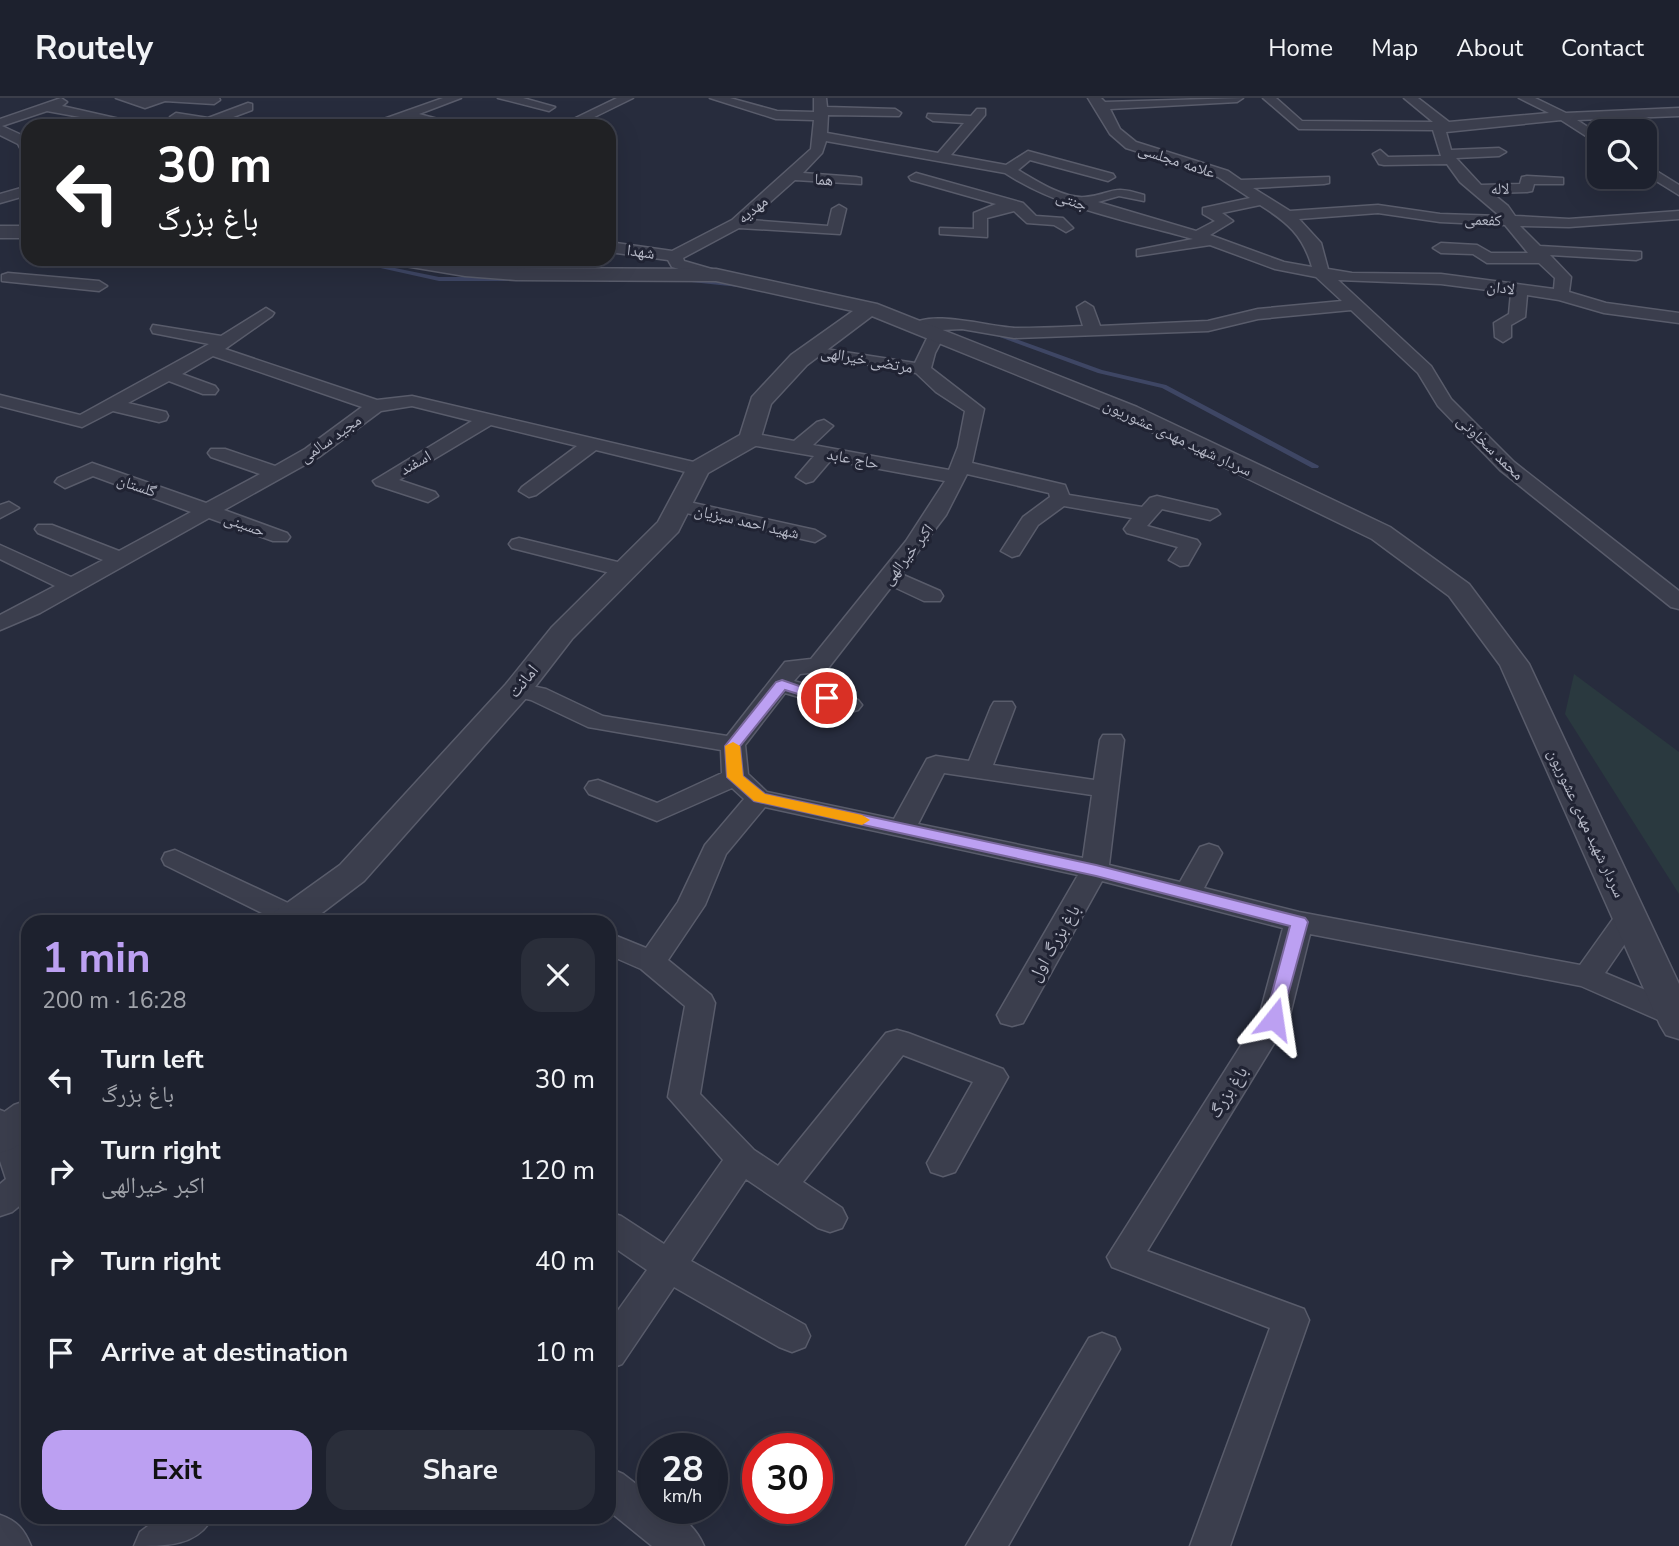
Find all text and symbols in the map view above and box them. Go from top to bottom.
text: Routely [35,26,153,71]
text: Home [1268,32,1333,64]
text: Map [1371,32,1418,64]
text: About [1456,32,1523,64]
text: Contact [1561,32,1644,64]
map controls [1587,119,1657,189]
button: search [1587,119,1657,189]
text: 30 m [157,132,272,199]
street label: علامه مجلسی [1135,138,1218,184]
icon: left [42,147,133,238]
street label: هما [814,168,834,192]
street label: لاله [1490,178,1510,200]
street label: جنتی [1053,185,1090,216]
street label: مهدیه [733,191,773,229]
text: باغ بزرگ [157,198,259,241]
street label: کفعمی [1464,208,1502,232]
street label: شهدا [625,239,656,265]
street label: لادان [1486,275,1516,301]
street label: مرتضی خیرالهی [819,341,915,379]
street label: سردار شهید مهدی عشوریون [1100,394,1255,482]
street label: مجید سالمی [295,409,366,468]
street label: محمد سخاوتی [1452,410,1529,485]
street label: حاج عابد [825,443,881,475]
street label: اسفند [396,445,435,481]
street label: گلستان [114,469,160,503]
street label: شهید احمد سبزیان [692,499,801,545]
street label: حسینی [221,507,268,542]
street label: اکبر خیرالهی [877,519,939,590]
street label: امانت [502,659,544,703]
pin [797,668,857,728]
icon: arrive [808,679,846,717]
street label: سردار شهید مهدی عشوریون [1542,746,1630,901]
street label: باغ بزرگ اول [1022,900,1086,986]
text: 1 min [42,930,151,987]
button: close [521,938,595,1012]
position arrow [1237,982,1311,1056]
text: 200 m · 16:28 [42,985,187,1016]
text: Turn left [101,1042,204,1077]
icon: left [42,1061,80,1099]
street label: باغ بزرگ [1203,1061,1253,1123]
text: 30 m [535,1062,595,1097]
text: باغ بزرگ [101,1079,174,1110]
text: Turn right [101,1133,220,1168]
icon: right [42,1152,80,1190]
text: 120 m [519,1153,595,1188]
text: اکبر خیرالهی [101,1170,205,1201]
icon: right [42,1243,80,1281]
text: Turn right [101,1244,220,1279]
text: 40 m [535,1244,595,1279]
icon: arrive [42,1334,80,1372]
text: Arrive at destination [101,1335,348,1370]
text: 10 m [535,1335,595,1370]
button: Exit [42,1430,312,1510]
button: Share [326,1430,595,1510]
speed limit sign: 30 [742,1433,833,1524]
text: 28 [661,1446,704,1493]
text: km/h [663,1484,702,1508]

